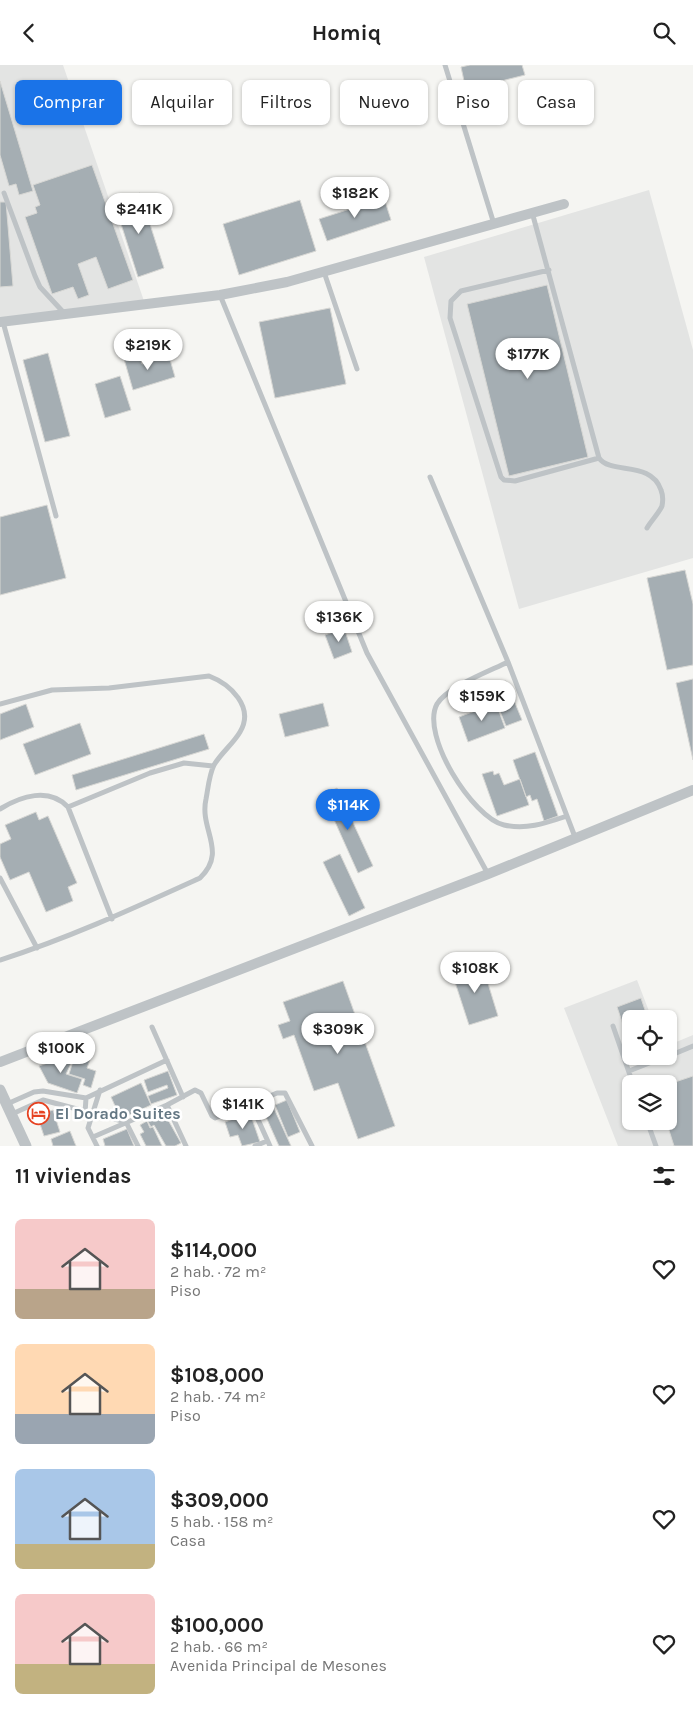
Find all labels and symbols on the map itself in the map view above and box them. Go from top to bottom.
pin: $182K [320,177,390,219]
pin: $241K [104,193,174,235]
pin: $219K [113,329,183,371]
pin: $177K [493,337,563,380]
pin: $136K [304,601,374,643]
pin: $159K [447,679,517,722]
pin: $114K [313,789,383,831]
pin: $108K [440,951,510,994]
pin: $309K [303,1013,373,1055]
pin: $100K [26,1031,96,1074]
pin: $141K [208,1087,278,1130]
hotel icon: El Dorado Suites [27,1101,51,1125]
place label: El Dorado Suites [55,1104,181,1123]

